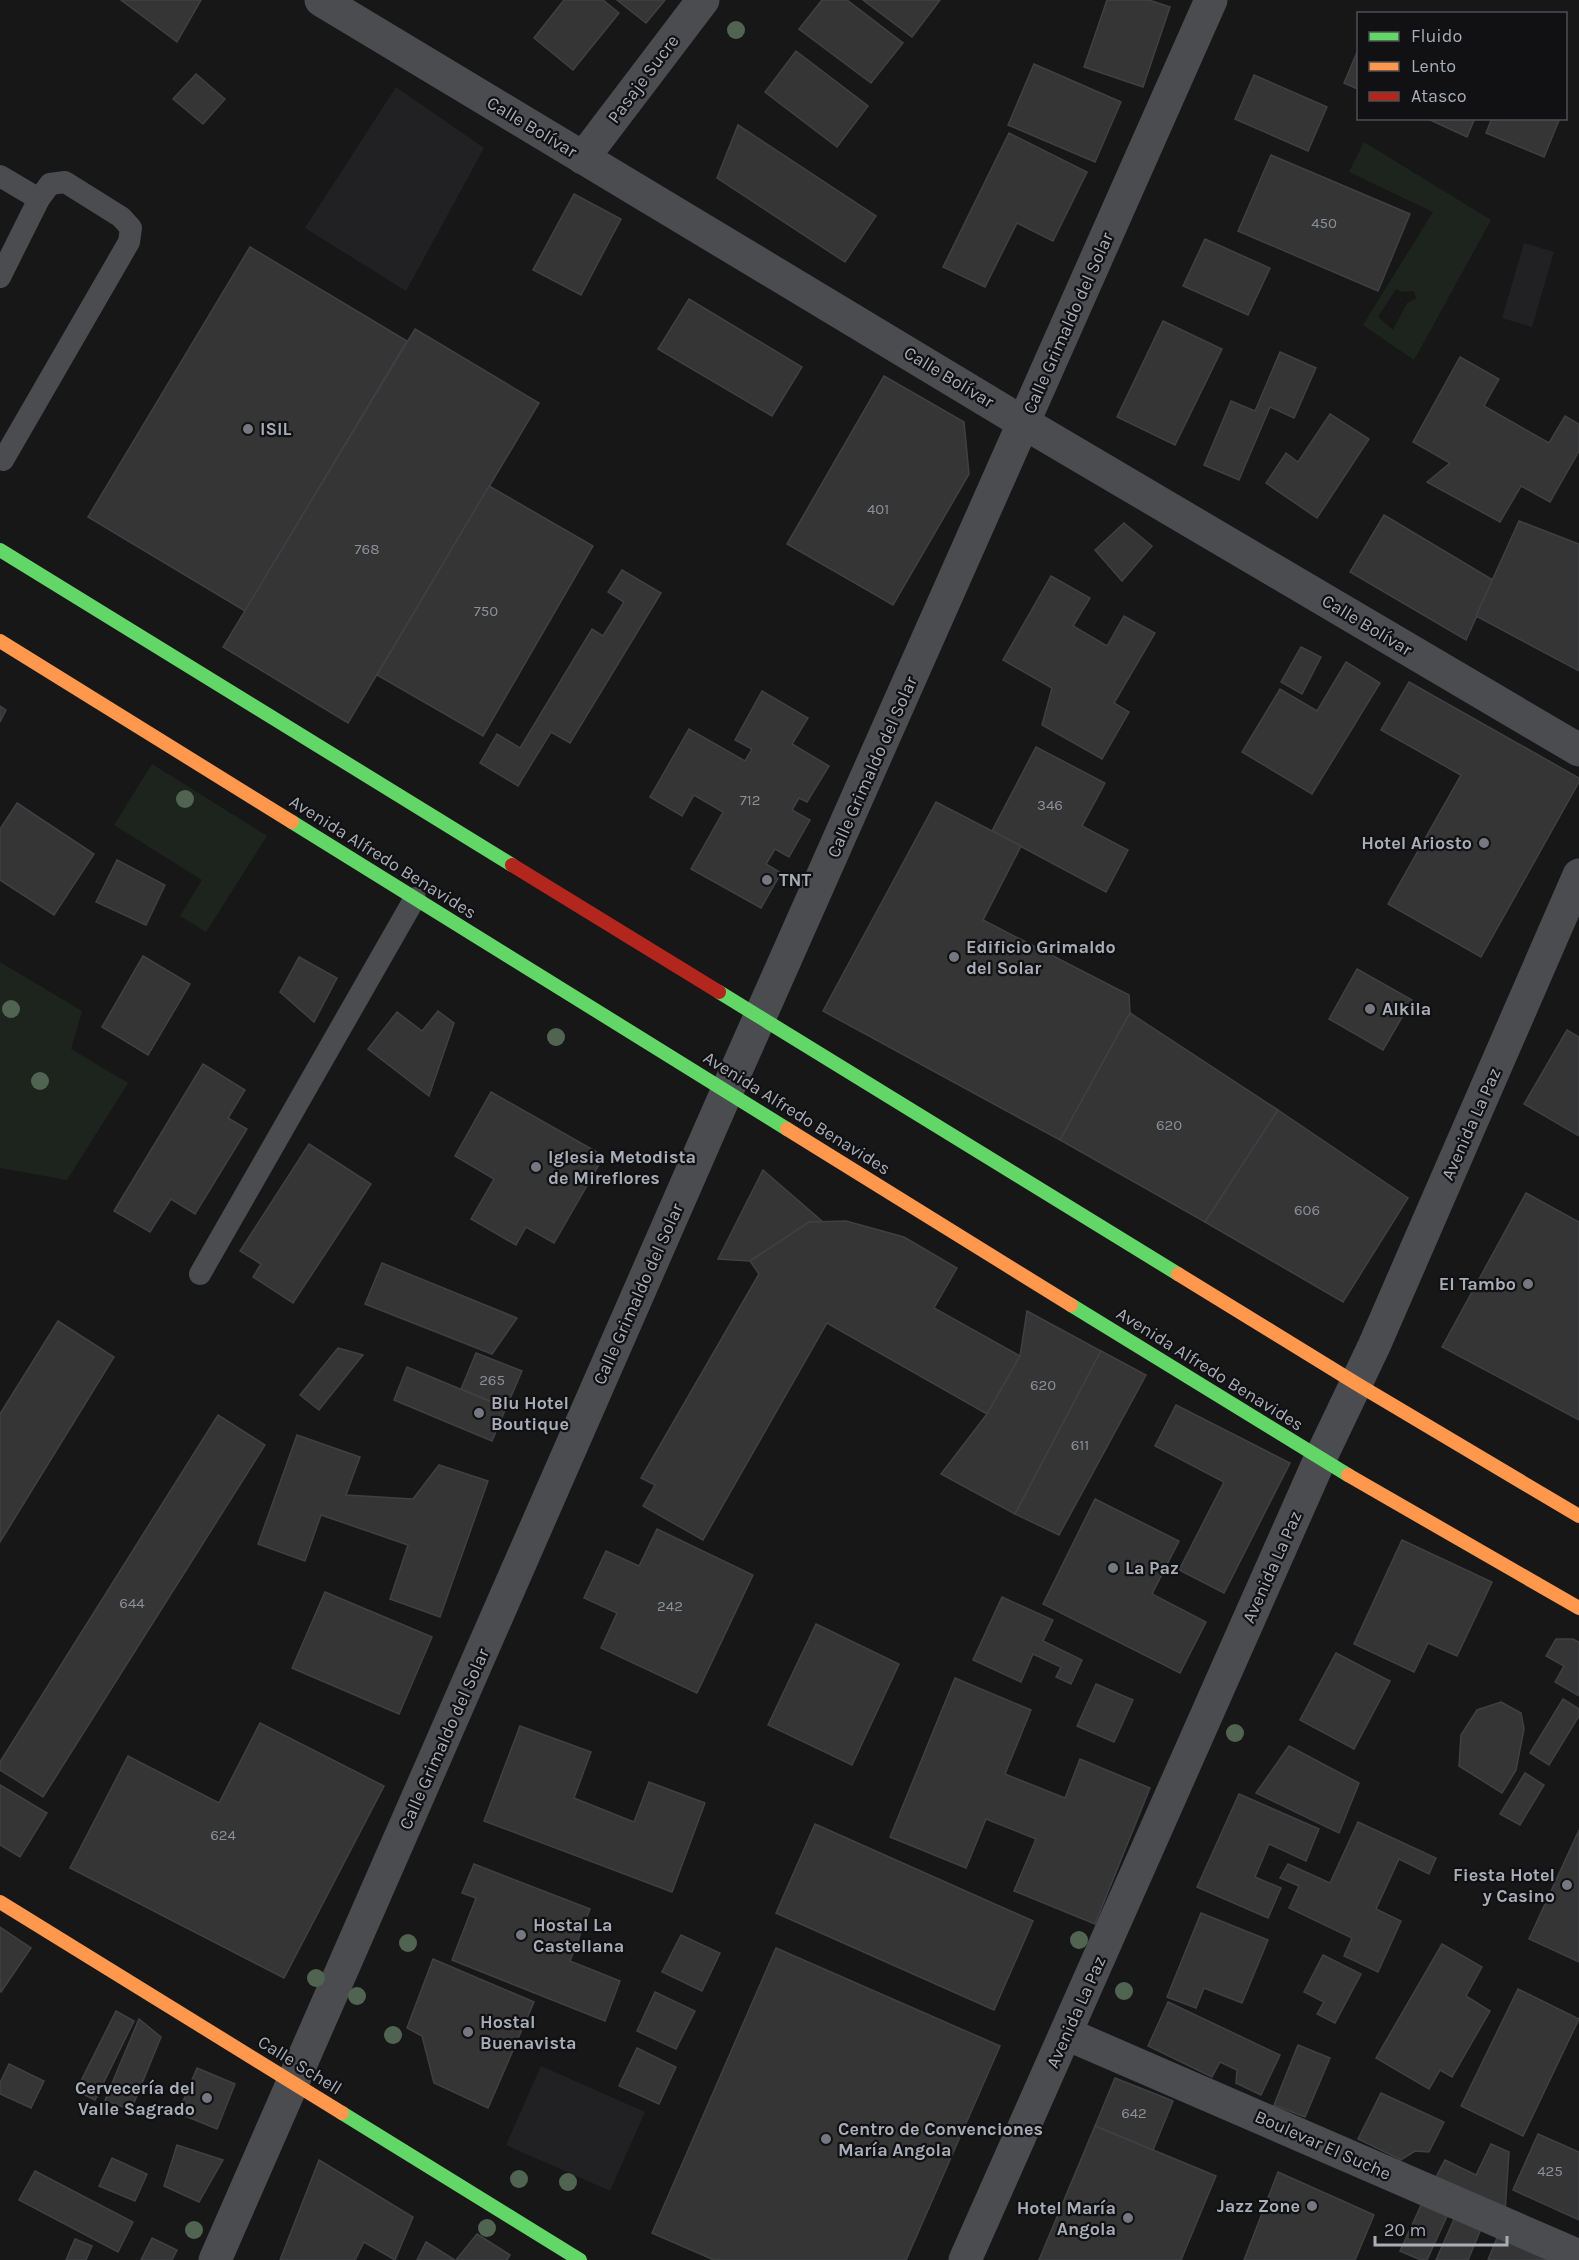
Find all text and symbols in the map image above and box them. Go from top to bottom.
legend [1357,12,1567,120]
text: Fluido [1411,25,1462,47]
street label: Pasaje Sucre [603,30,683,128]
text: Lento [1411,55,1456,77]
text: Atasco [1411,85,1467,107]
street label: Calle Bolívar [483,91,582,163]
house number: 450 [1311,214,1337,232]
street label: Calle Grimaldo del Solar [1018,229,1118,417]
street label: Calle Bolívar [900,341,999,413]
place label: ISIL [260,418,291,440]
marker: ISIL [241,422,255,436]
house number: 401 [867,500,889,518]
house number: 768 [355,540,379,558]
street label: Calle Bolívar [1318,589,1417,661]
house number: 750 [474,602,498,620]
street label: Calle Grimaldo del Solar [822,673,922,861]
street label: Avenida Alfredo Benavides [285,790,481,924]
house number: 712 [740,791,760,809]
house number: 346 [1037,796,1063,814]
place label: Hotel Ariosto [1361,832,1472,854]
marker: Hotel Ariosto [1477,836,1491,850]
place label: TNT [779,869,811,891]
marker: TNT [760,873,774,887]
place label: Edificio Grimaldo del Solar [966,936,1116,979]
marker: Edificio Grimaldo del Solar [947,950,961,964]
place label: Alkila [1382,998,1431,1020]
marker: Alkila [1363,1002,1377,1016]
street label: Avenida Alfredo Benavides [699,1046,895,1180]
street label: Avenida La Paz [1436,1065,1506,1183]
house number: 620 [1156,1116,1182,1134]
place label: Iglesia Metodista de Mireflores [548,1146,696,1189]
marker: Iglesia Metodista de Mireflores [529,1160,543,1174]
street label: Calle Grimaldo del Solar [588,1200,688,1388]
house number: 606 [1294,1201,1320,1219]
place label: El Tambo [1439,1273,1516,1295]
marker: El Tambo [1521,1277,1535,1291]
street label: Avenida Alfredo Benavides [1112,1302,1308,1436]
house number: 265 [479,1371,505,1389]
house number: 620 [1030,1376,1056,1394]
place label: Blu Hotel Boutique [491,1392,569,1435]
marker: Blu Hotel Boutique [472,1406,486,1420]
house number: 611 [1071,1436,1089,1454]
street label: Avenida La Paz [1237,1508,1307,1626]
place label: La Paz [1125,1557,1179,1579]
marker: La Paz [1106,1561,1120,1575]
house number: 644 [119,1594,145,1612]
house number: 242 [657,1597,683,1615]
street label: Calle Grimaldo del Solar [394,1645,494,1833]
house number: 624 [210,1826,236,1844]
place label: Fiesta Hotel y Casino [1453,1864,1555,1907]
marker: Fiesta Hotel y Casino [1560,1878,1574,1892]
place label: Hostal La Castellana [533,1914,624,1957]
marker: Hostal La Castellana [514,1928,528,1942]
street label: Avenida La Paz [1041,1953,1111,2071]
place label: Hostal Buenavista [480,2011,577,2054]
marker: Hostal Buenavista [461,2025,475,2039]
street label: Calle Schell [254,2031,346,2099]
place label: Cervecería del Valle Sagrado [75,2077,195,2120]
marker: Cervecería del Valle Sagrado [200,2091,214,2105]
house number: 642 [1121,2104,1147,2122]
street label: Boulevar El Suche [1252,2105,1394,2185]
place label: Centro de Convenciones María Angola [838,2118,1043,2161]
marker: Centro de Convenciones María Angola [819,2132,833,2146]
house number: 425 [1537,2162,1563,2180]
place label: Jazz Zone [1217,2195,1300,2217]
place label: Hotel María Angola [1017,2197,1116,2240]
marker: Jazz Zone [1305,2199,1319,2213]
scale bar [1375,2209,1507,2247]
marker: Hotel María Angola [1121,2211,1135,2225]
text: 20 m [1384,2219,1426,2241]

